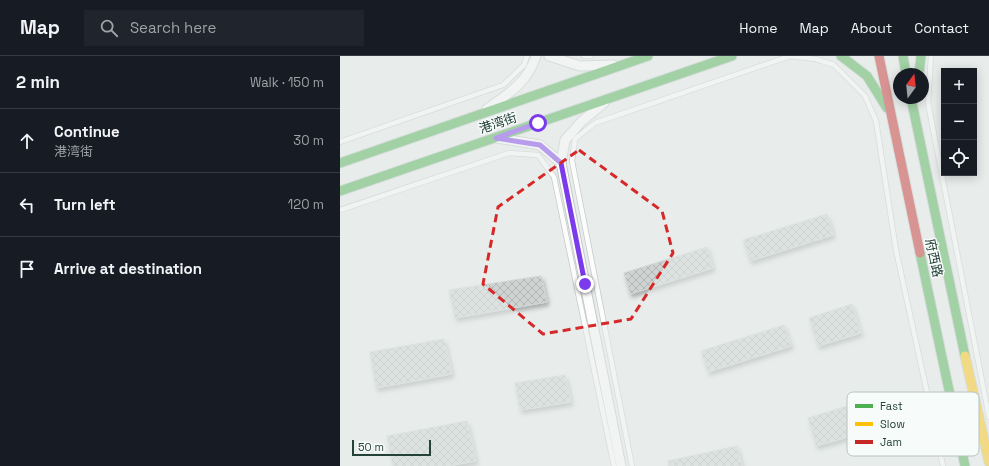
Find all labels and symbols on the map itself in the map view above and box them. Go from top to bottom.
north arrow [893,68,929,104]
street label: 港湾街 [477,109,519,137]
route start [529,114,547,132]
street label: 府西路 [922,237,946,279]
route end [576,275,594,293]
legend [847,392,979,456]
text: Fast [880,399,903,413]
text: Slow [880,417,905,431]
text: Jam [880,435,902,449]
scale bar [352,438,431,457]

